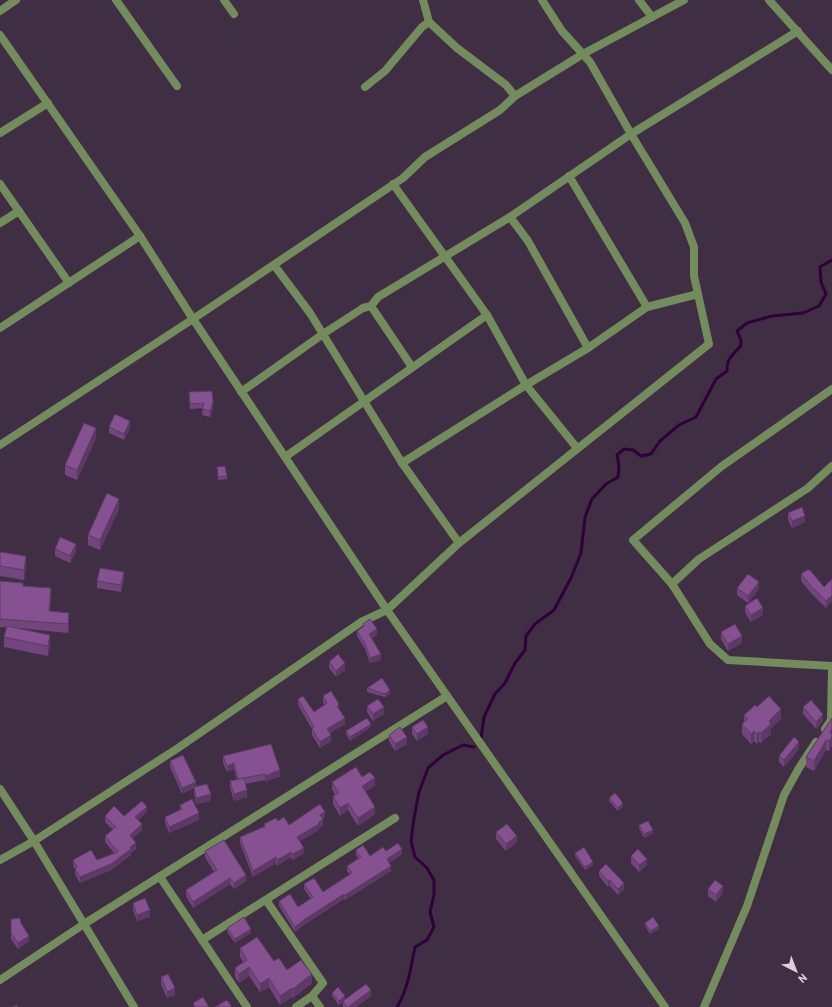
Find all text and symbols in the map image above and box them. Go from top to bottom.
north arrow [776,951,816,991]
text: N [796,972,810,986]

